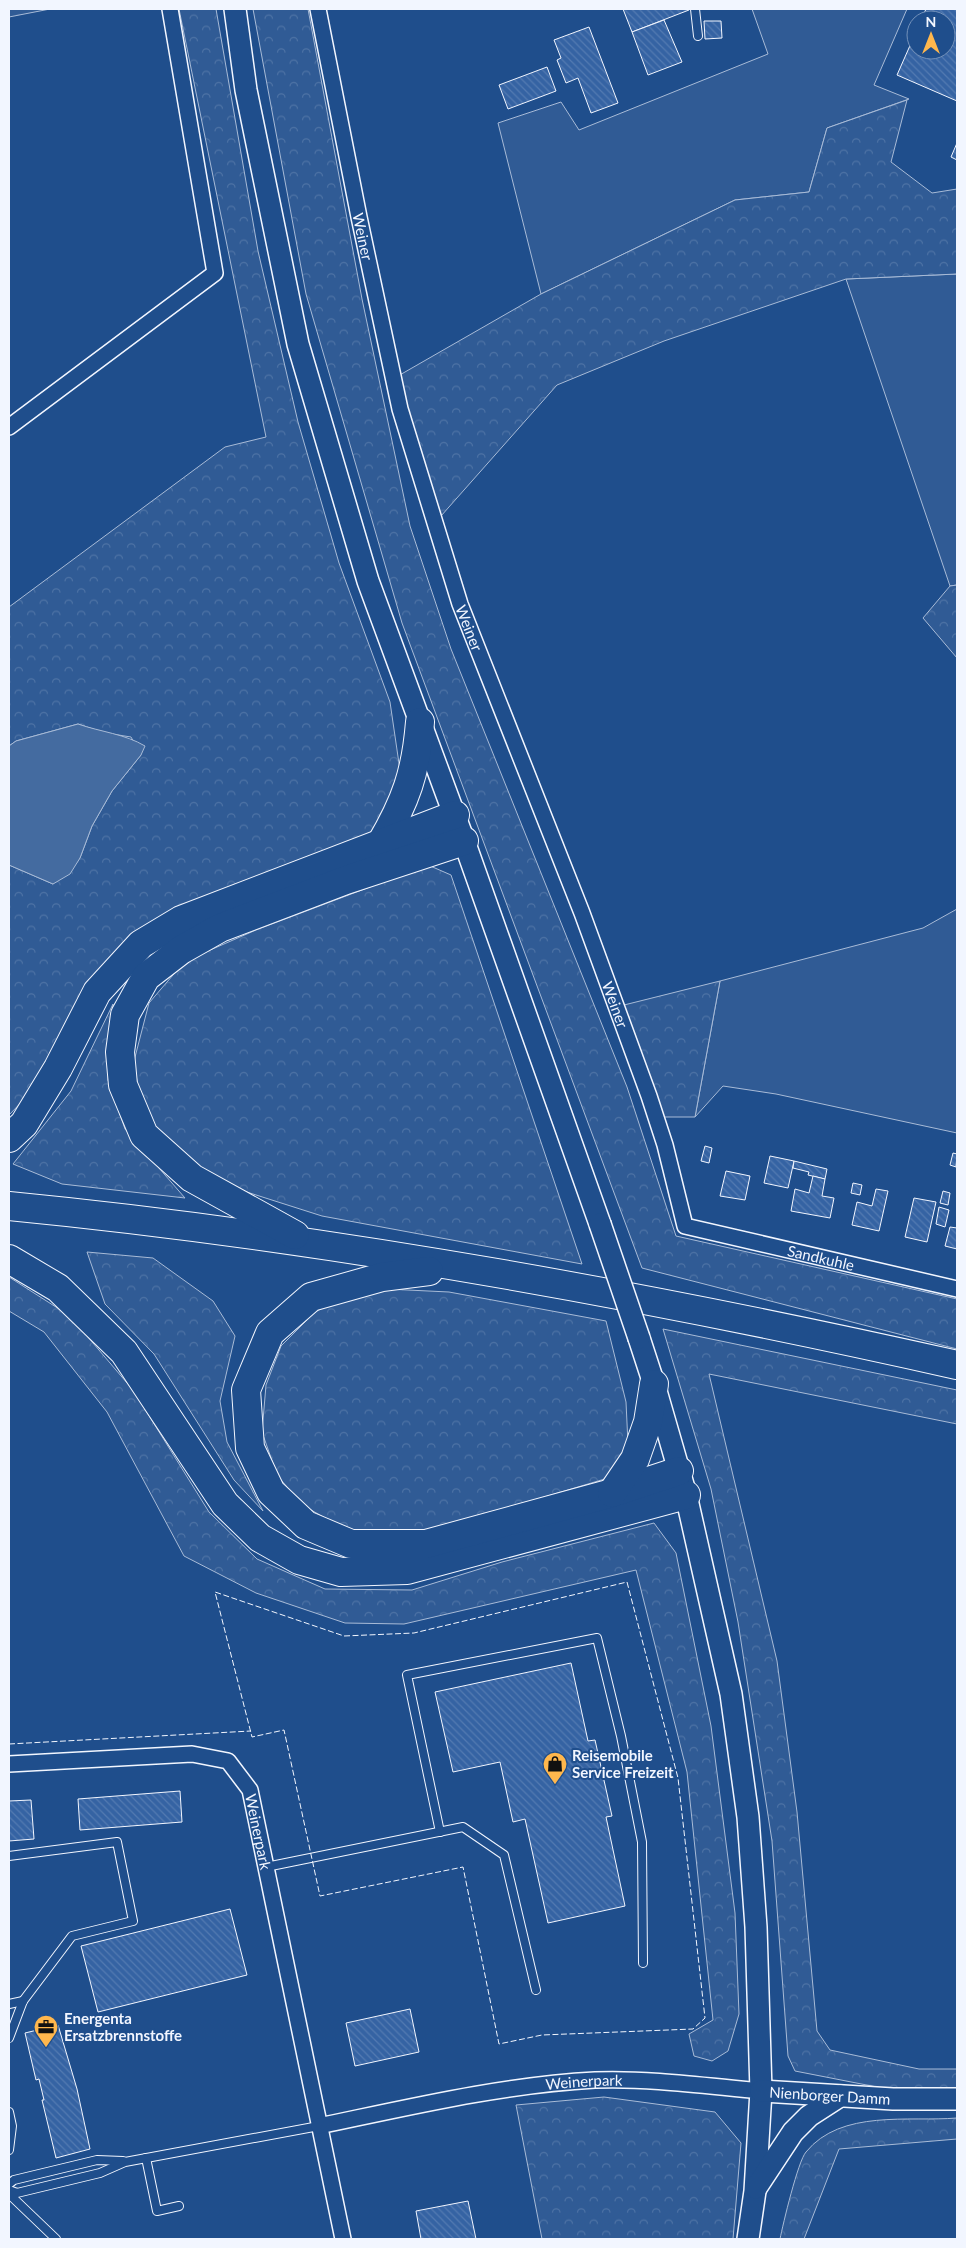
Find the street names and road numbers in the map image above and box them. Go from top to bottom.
street label: Weiner [349,211,377,262]
street label: Weiner [452,602,487,654]
street label: Weiner [599,979,632,1031]
street label: Sandkuhle [786,1241,856,1274]
street label: Weinerpark [242,1792,275,1872]
street label: Weinerpark [545,2071,623,2093]
street label: Nienborger Damm [769,2083,891,2108]

